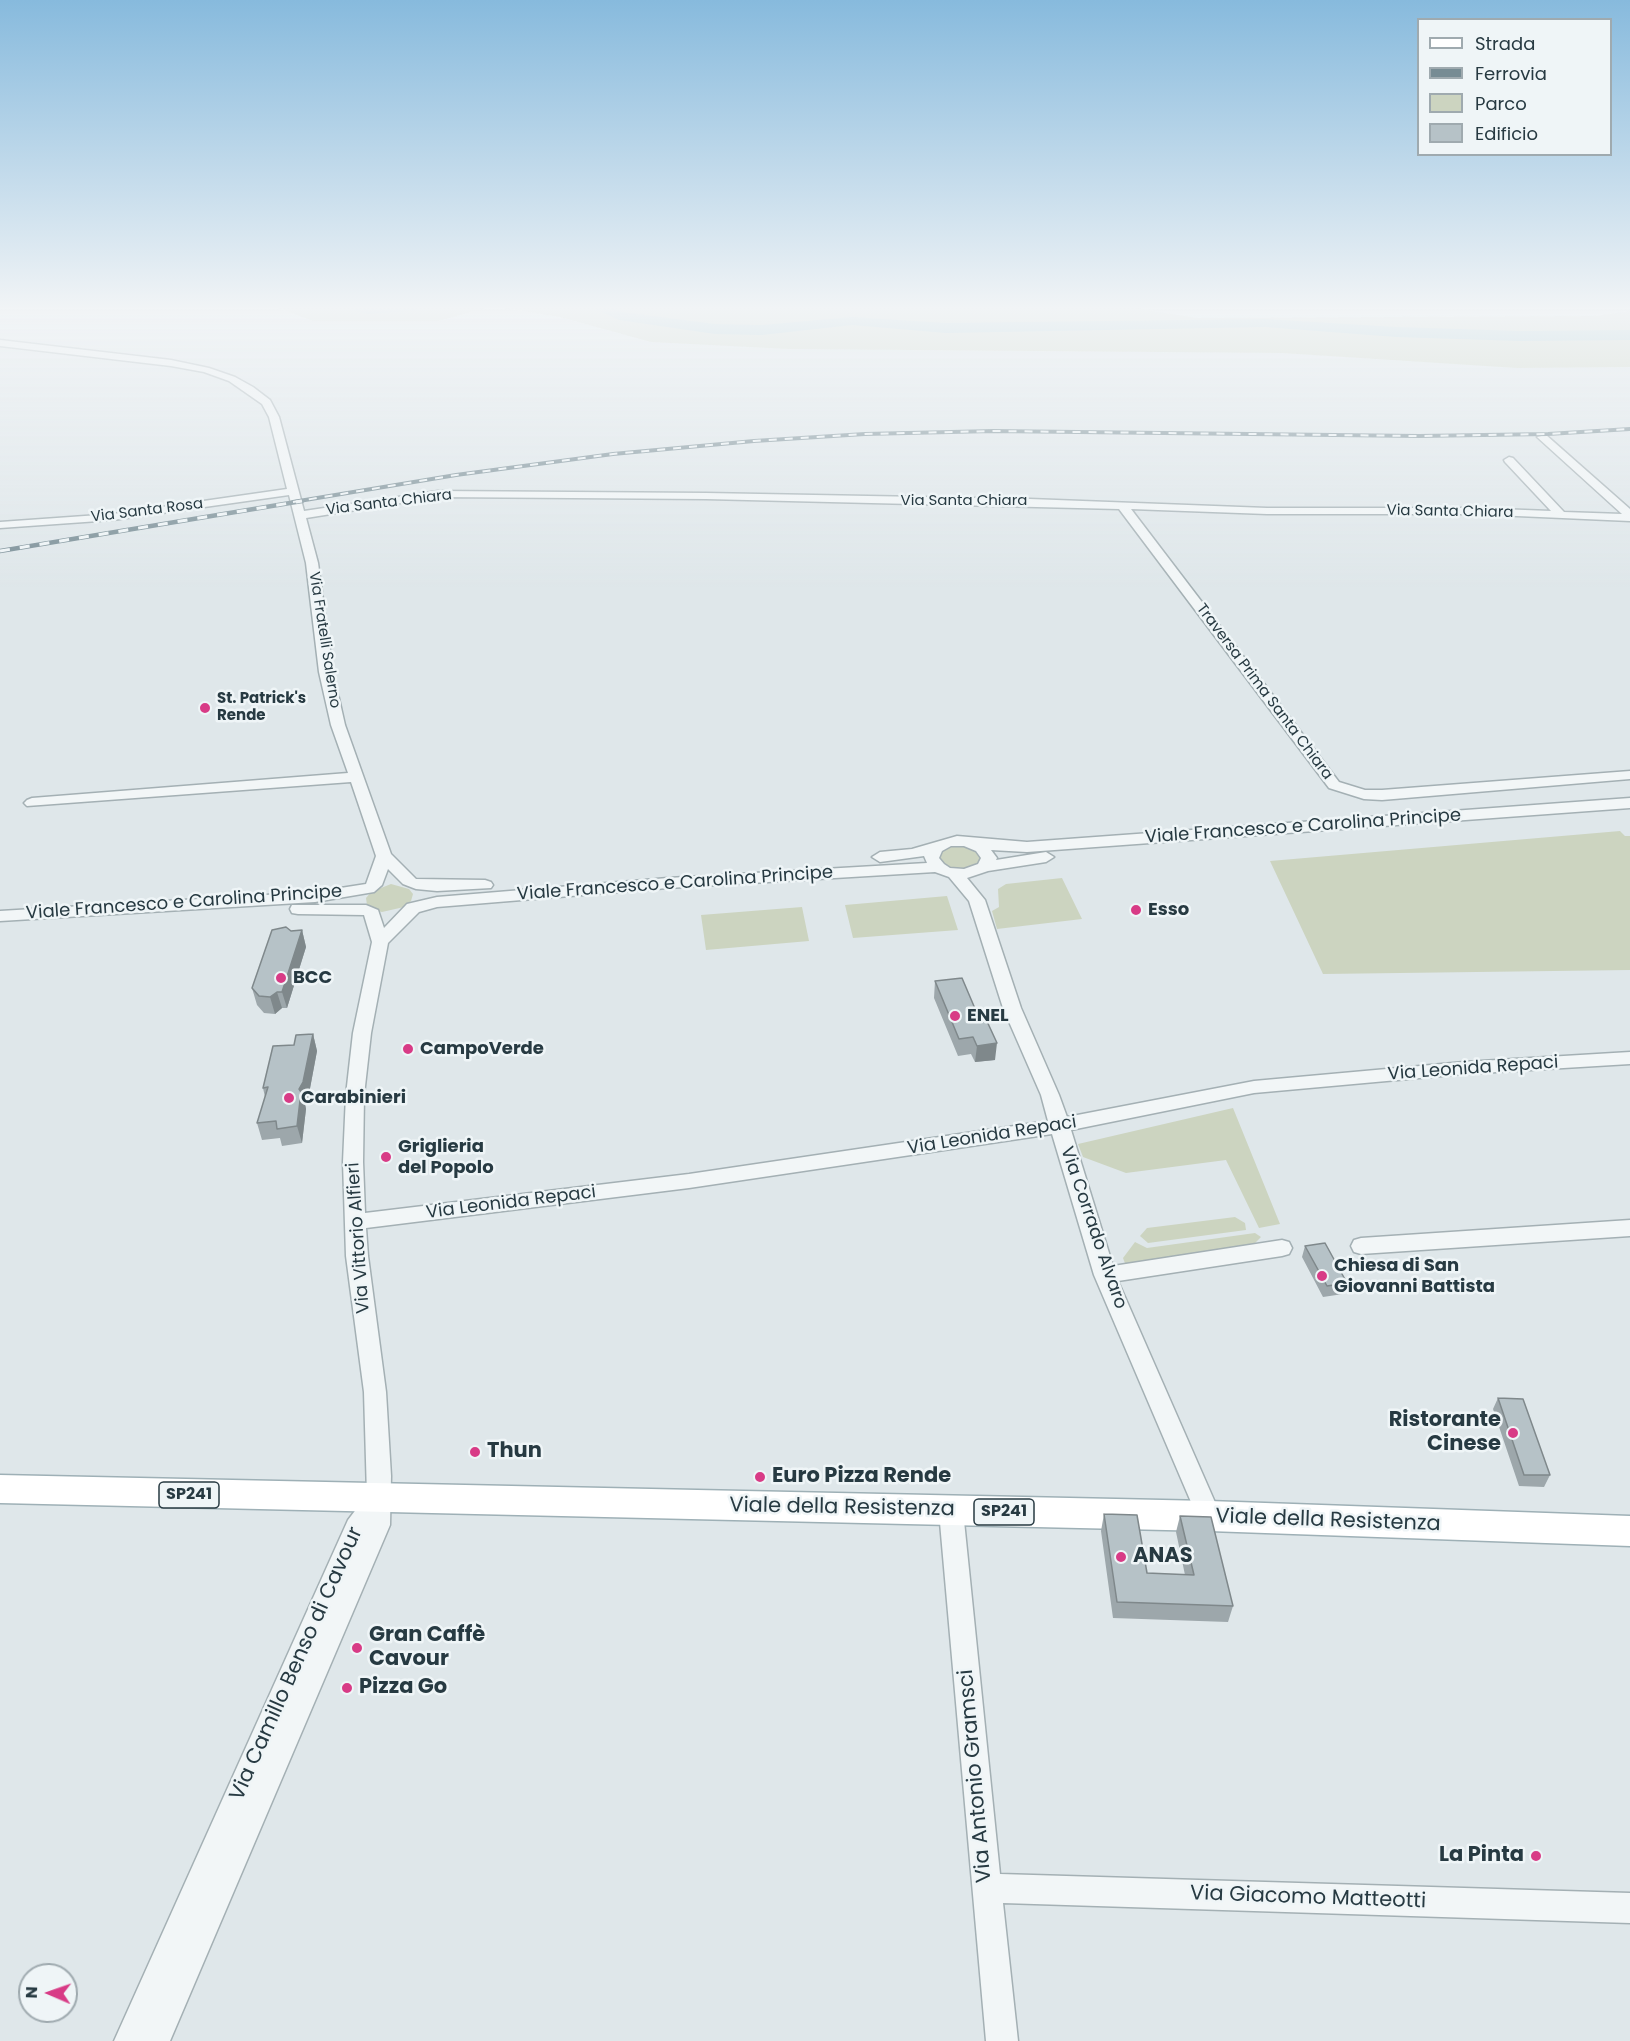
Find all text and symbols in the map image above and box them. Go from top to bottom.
legend [1417,18,1612,156]
text: Strada [1475,31,1535,56]
text: Ferrovia [1475,61,1547,86]
text: Parco [1475,91,1527,116]
text: Edificio [1475,121,1538,146]
street label: Via Santa Chiara [325,486,453,520]
street label: Via Santa Chiara [901,492,1027,510]
street label: Via Santa Rosa [90,495,204,527]
street label: Via Santa Chiara [1386,502,1514,522]
street label: Via Fratelli Salerno [304,571,344,709]
street label: Traversa Prima Santa Chiara [1192,600,1336,784]
place label: St. Patrick's Rende [217,690,306,725]
marker: St. Patrick's Rende [198,701,212,715]
street label: Viale Francesco e Carolina Principe [1144,805,1462,849]
street label: Viale Francesco e Carolina Principe [516,862,834,906]
street label: Viale Francesco e Carolina Principe [25,881,343,925]
place label: Esso [1148,899,1189,921]
marker: Esso [1129,903,1143,917]
place label: BCC [293,967,332,989]
marker: BCC [274,971,288,985]
place label: ENEL [967,1005,1009,1027]
marker: ENEL [948,1009,962,1023]
place label: CampoVerde [420,1038,544,1060]
marker: CampoVerde [401,1042,415,1056]
street label: Via Leonida Repaci [1387,1052,1559,1086]
place label: Carabinieri [301,1087,406,1109]
marker: Carabinieri [282,1091,296,1105]
street label: Via Leonida Repaci [906,1112,1078,1160]
place label: Griglieria del Popolo [398,1136,494,1178]
street label: Via Corrado Alvaro [1055,1144,1131,1312]
marker: Griglieria del Popolo [379,1150,393,1164]
street label: Via Vittorio Alfieri [343,1162,375,1314]
street label: Via Leonida Repaci [425,1182,597,1224]
place label: Chiesa di San Giovanni Battista [1334,1255,1495,1298]
marker: Chiesa di San Giovanni Battista [1315,1269,1329,1283]
place label: Ristorante Cinese [1389,1408,1501,1458]
marker: Ristorante Cinese [1506,1426,1520,1440]
place label: Thun [487,1439,542,1465]
marker: Thun [468,1445,482,1459]
place label: Euro Pizza Rende [772,1464,951,1490]
marker: Euro Pizza Rende [753,1470,767,1484]
road number: SP241 [159,1482,219,1508]
street label: Viale della Resistenza [729,1493,955,1523]
road number: SP241 [974,1499,1034,1525]
street label: Viale della Resistenza [1215,1504,1441,1538]
street label: Via Camillo Benso di Cavour [225,1523,369,1805]
place label: ANAS [1133,1544,1193,1570]
marker: ANAS [1114,1550,1128,1564]
place label: Gran Caffè Cavour [369,1623,485,1673]
marker: Gran Caffè Cavour [350,1641,364,1655]
street label: Via Antonio Gramsci [954,1668,998,1884]
place label: Pizza Go [359,1675,447,1701]
marker: Pizza Go [340,1681,354,1695]
place label: La Pinta [1439,1843,1524,1869]
marker: La Pinta [1529,1849,1543,1863]
street label: Via Giacomo Matteotti [1190,1881,1426,1915]
north arrow [18,1963,78,2023]
text: N [20,1986,43,1999]

